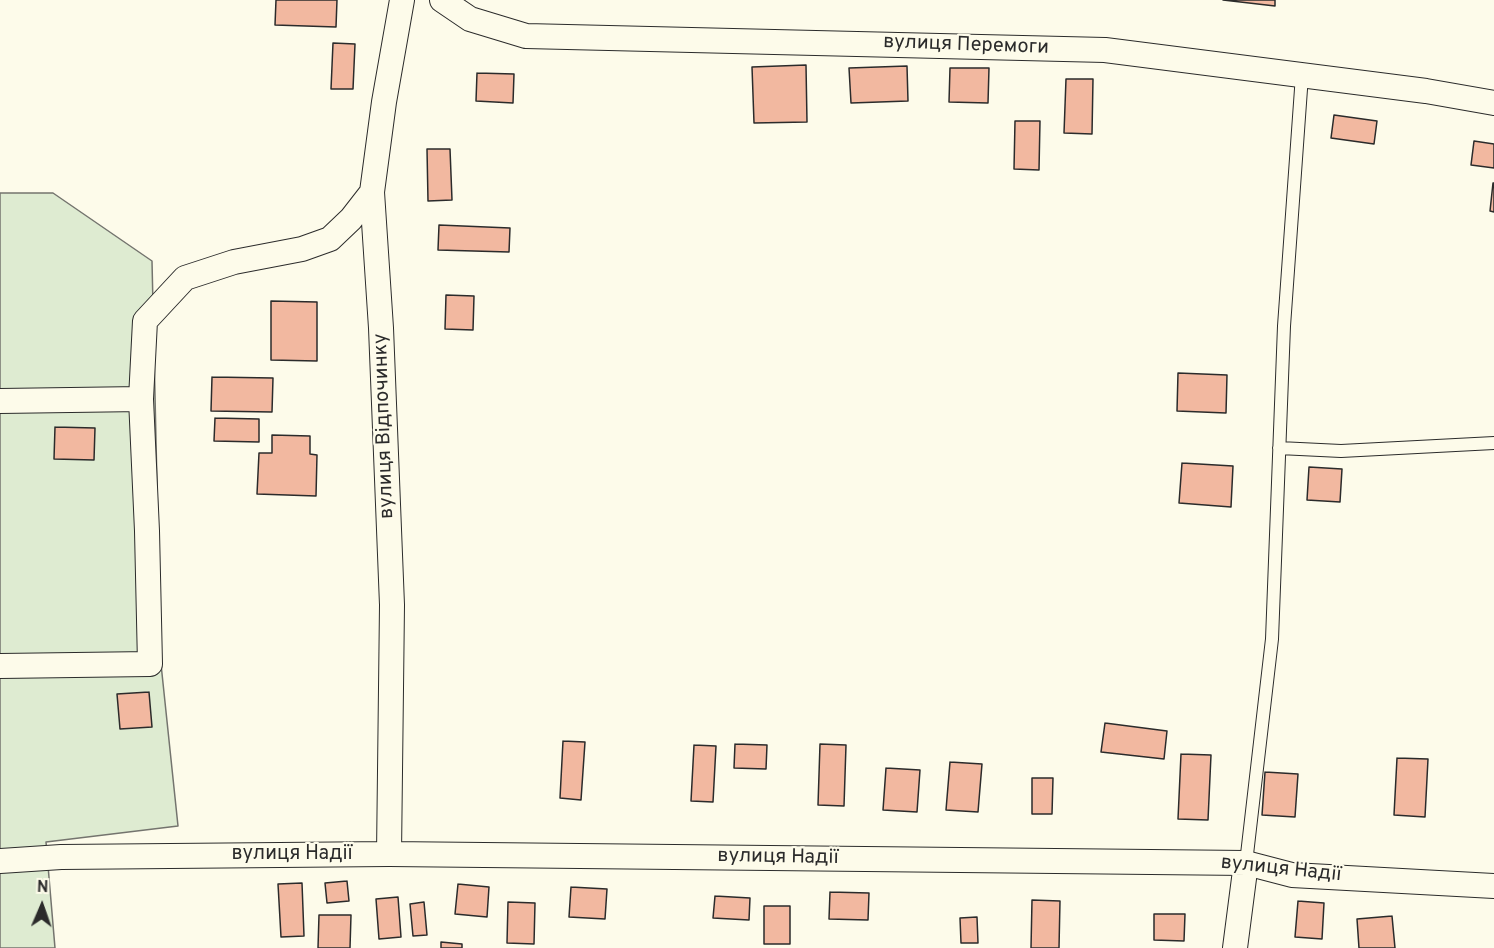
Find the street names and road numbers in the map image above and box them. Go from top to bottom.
street label: вулиця Перемоги [883,31,1049,61]
street label: вулиця Відпочинку [370,333,400,519]
street label: вулиця Надії [231,843,353,867]
street label: вулиця Надії [717,845,839,871]
street label: вулиця Надії [1219,852,1343,888]

